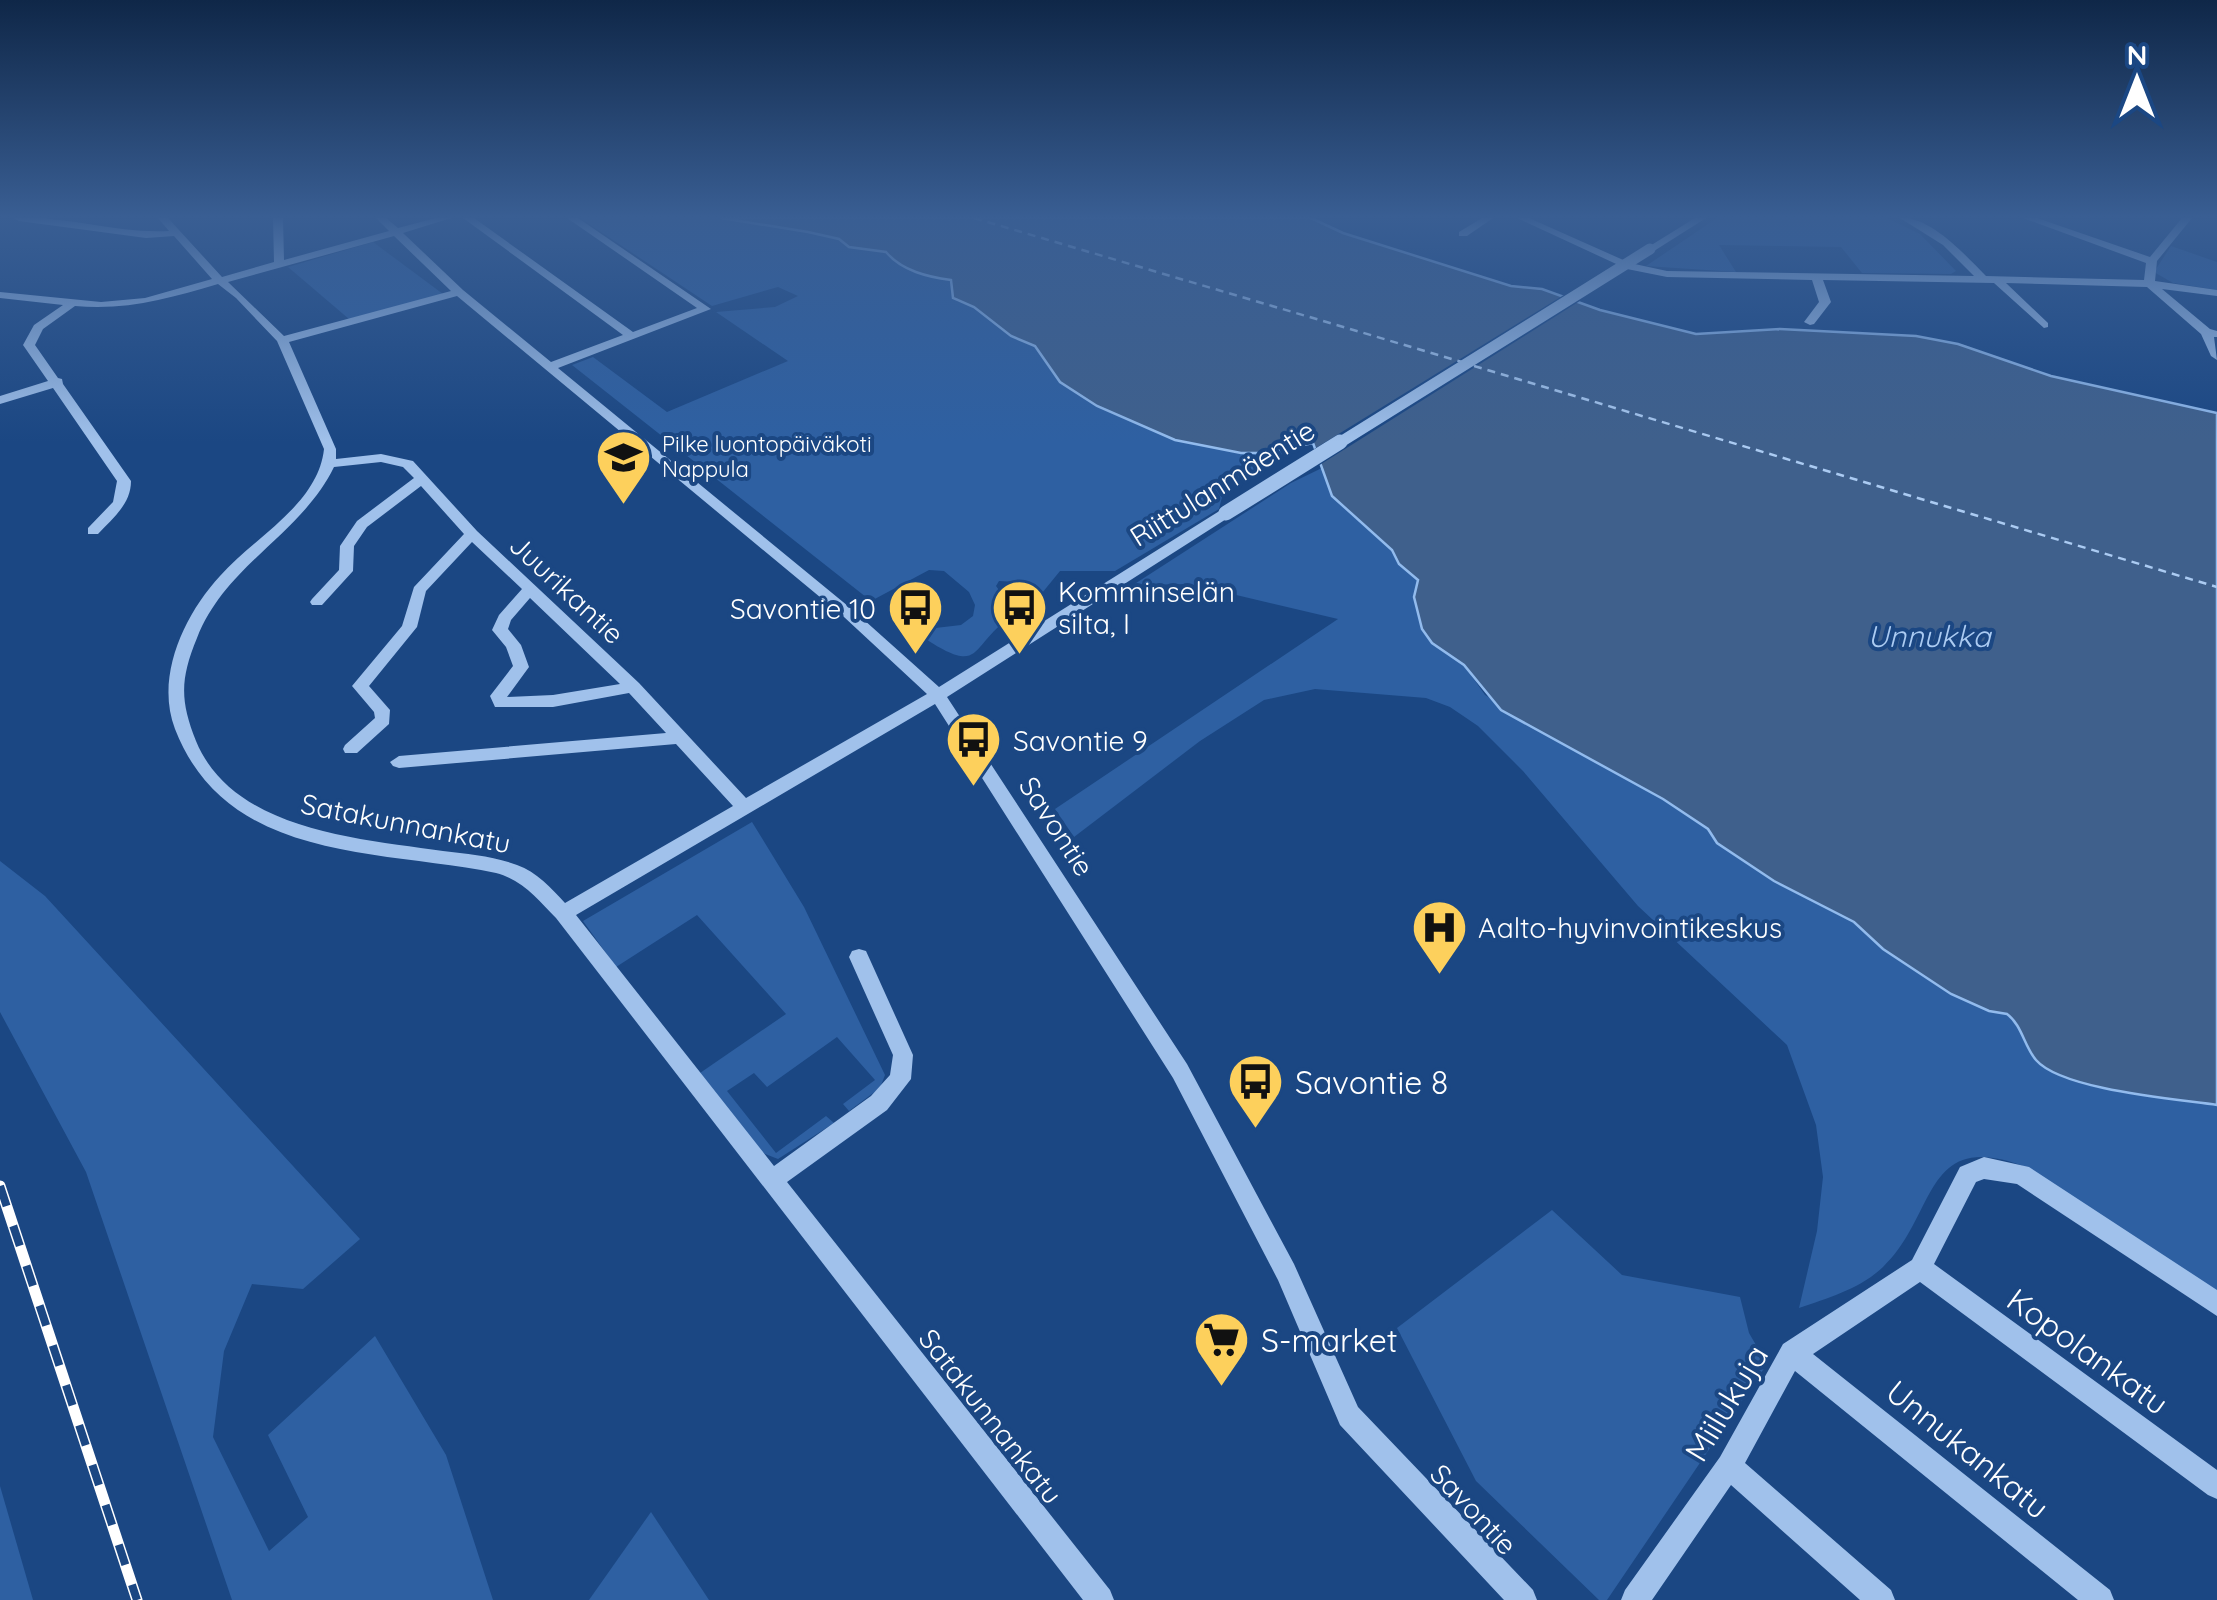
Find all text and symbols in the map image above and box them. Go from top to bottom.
north arrow [2087,30,2187,130]
text: N [2127,37,2147,72]
street label: Riittulanmäentie [1123,412,1321,554]
school or university icon: Pilke luontopäiväkoti Nappula [593,427,653,506]
place label: Pilke luontopäiväkoti Nappula [662,430,872,483]
street label: Juurikantie [502,527,632,651]
place label: Komminselän silta, I [1058,574,1235,641]
bus stop icon: Komminselän silta, I [989,577,1049,656]
bus stop icon: Savontie 10 [885,578,945,657]
place label: Savontie 10 [730,591,876,626]
water label: Unnukka [1867,617,1992,655]
bus stop icon: Savontie 9 [944,710,1004,789]
place label: Savontie 9 [1013,723,1148,758]
street label: Savontie [1012,770,1102,882]
street label: Satakunnankatu [298,786,514,860]
hospital icon: Aalto-hyvinvointikeskus [1409,897,1469,976]
place label: Aalto-hyvinvointikeskus [1478,910,1782,945]
bus stop icon: Savontie 8 [1226,1052,1286,1131]
place label: Savontie 8 [1295,1062,1448,1102]
street label: Kopolankatu [2000,1279,2176,1423]
supermarket icon: S-market [1192,1310,1252,1389]
place label: S-market [1261,1320,1398,1360]
street label: Satakunnankatu [912,1321,1070,1511]
street label: Miilukuja [1676,1338,1776,1468]
street label: Unnukankatu [1878,1371,2058,1527]
street label: Savontie [1423,1456,1525,1562]

